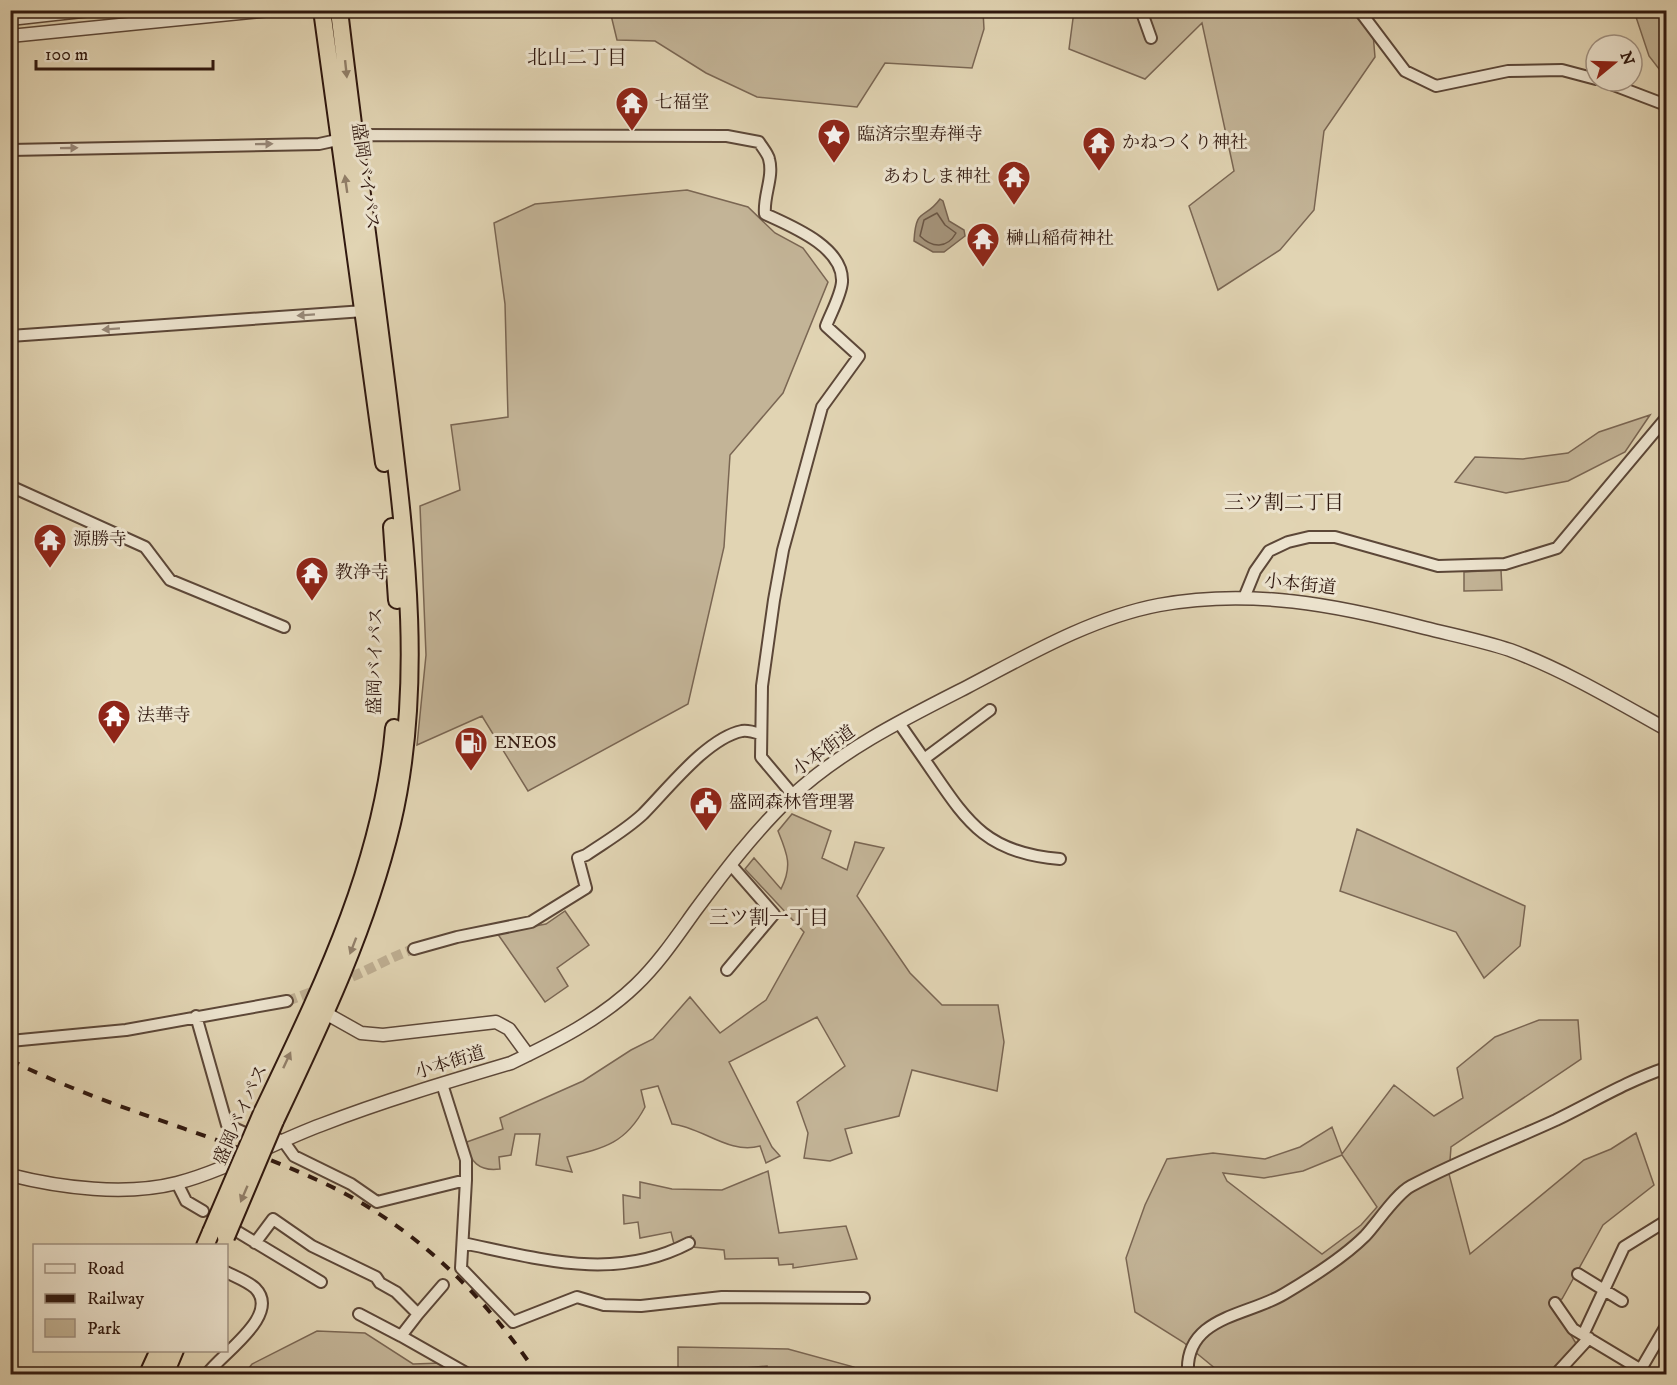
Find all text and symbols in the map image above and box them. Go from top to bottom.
scale bar [36,33,213,71]
north arrow [1584,33,1644,93]
text: 100 m [45,44,88,66]
district label: 北山二丁目 [527,46,627,71]
text: N [1616,49,1639,68]
one-way arrow [341,59,351,78]
temple icon: 七福堂 [614,85,650,132]
place label: 七福堂 [655,92,709,114]
place icon: 臨済宗聖寿禅寺 [816,117,852,164]
street label: 盛岡バイパス [347,121,383,231]
place label: 臨済宗聖寿禅寺 [857,124,983,146]
temple icon: かねつくり神社 [1081,125,1117,172]
place label: かねつくり神社 [1122,132,1248,154]
one-way arrow [254,140,273,149]
one-way arrow [59,144,78,153]
temple icon: あわしま神社 [996,159,1032,206]
place label: あわしま神社 [883,166,991,188]
one-way arrow [342,174,351,193]
temple icon: 榊山稲荷神社 [965,221,1001,268]
place label: 榊山稲荷神社 [1006,228,1114,250]
one-way arrow [296,311,315,320]
one-way arrow [102,324,121,334]
district label: 三ツ割二丁目 [1224,491,1344,516]
temple icon: 源勝寺 [32,522,68,569]
place label: 源勝寺 [73,529,127,551]
temple icon: 教浄寺 [294,555,330,602]
place label: 教浄寺 [335,562,389,584]
street label: 小本街道 [1263,570,1337,600]
street label: 盛岡バイパス [364,607,388,715]
temple icon: 法華寺 [96,698,132,745]
place label: 法華寺 [137,705,191,727]
street label: 小本街道 [788,721,860,781]
fuel station icon: ENEOS [453,725,489,772]
place label: ENEOS [494,732,556,754]
public building icon: 盛岡森林管理署 [688,785,724,832]
place label: 盛岡森林管理署 [729,792,855,814]
district label: 三ツ割一丁目 [709,906,829,931]
one-way arrow [348,937,358,955]
street label: 小本街道 [412,1042,488,1084]
one-way arrow [283,1052,292,1069]
street label: 盛岡バイパス [209,1061,273,1169]
one-way arrow [239,1185,248,1203]
legend [33,1244,228,1352]
text: Road [87,1258,124,1280]
text: Railway [87,1288,145,1310]
text: Park [87,1318,121,1340]

